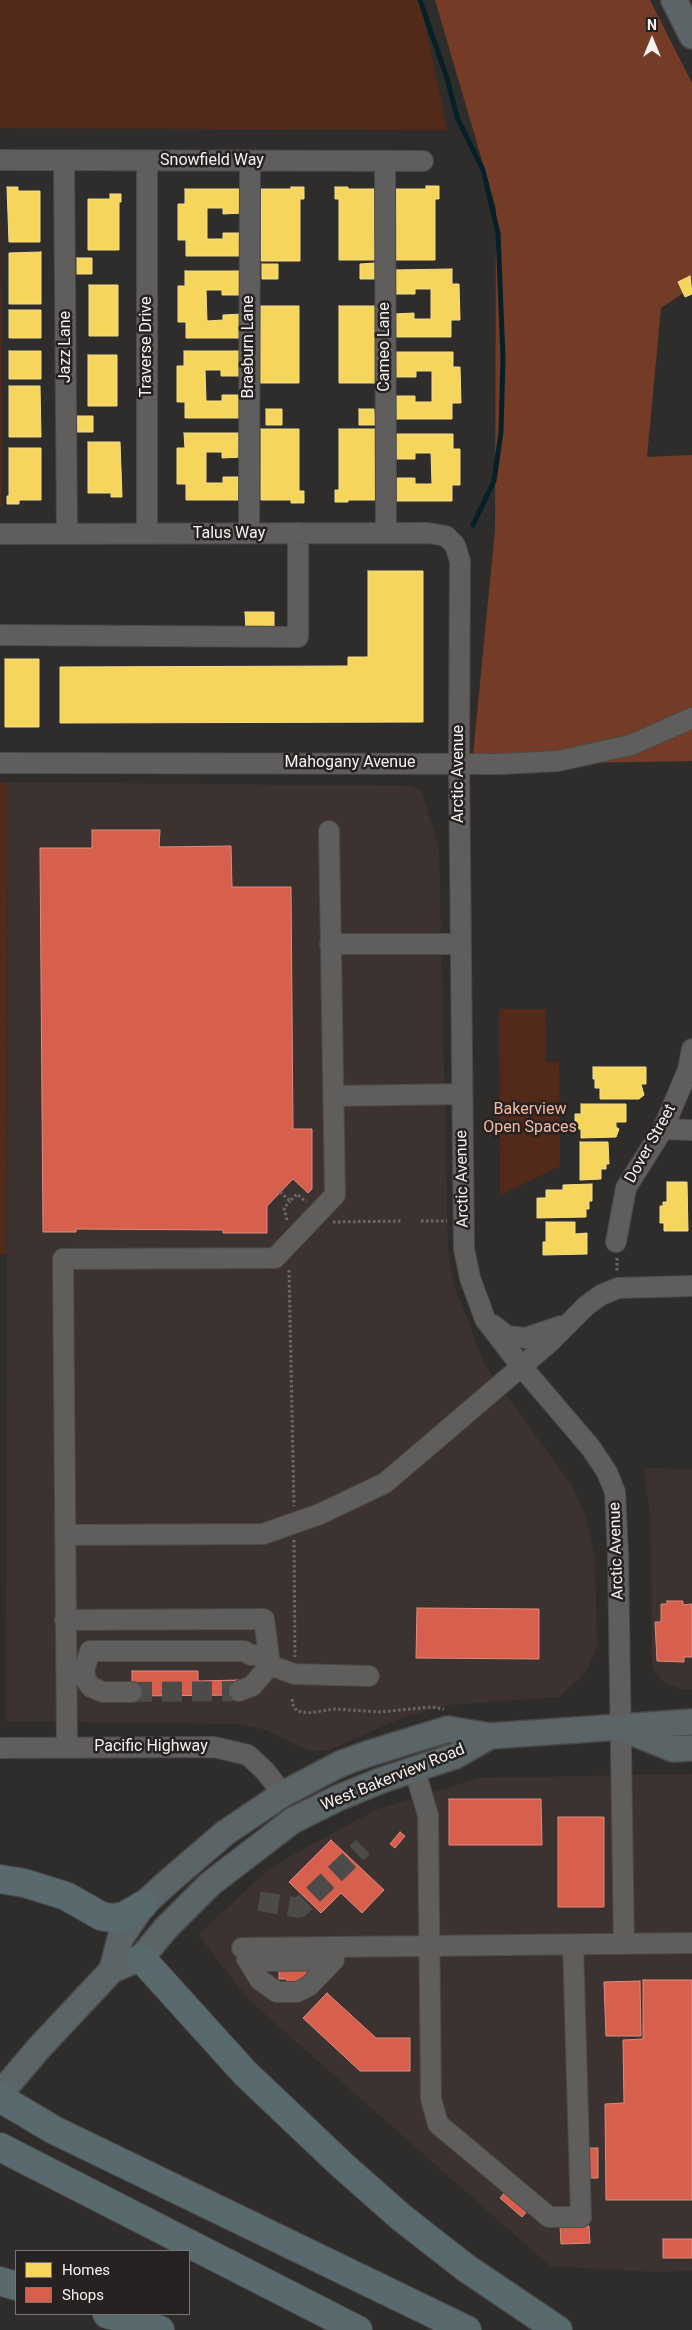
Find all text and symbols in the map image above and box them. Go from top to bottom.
north arrow [627,15,677,65]
text: N [647,17,657,33]
street label: Snowfield Way [160,151,264,171]
street label: Braeburn Lane [239,296,259,398]
street label: Traverse Drive [137,297,157,397]
street label: Cameo Lane [375,302,395,392]
street label: Jazz Lane [56,311,76,383]
street label: Talus Way [193,524,265,544]
street label: Arctic Avenue [449,725,469,823]
street label: Mahogany Avenue [285,753,415,773]
park label: Bakerview Open Spaces [483,1100,577,1138]
street label: Dover Street [621,1101,681,1187]
street label: Arctic Avenue [453,1130,473,1228]
street label: Arctic Avenue [606,1502,628,1600]
street label: Pacific Highway [94,1737,208,1757]
street label: West Bakerview Road [318,1740,468,1816]
legend [15,2250,190,2315]
text: Homes [62,2261,110,2279]
text: Shops [62,2286,104,2304]

